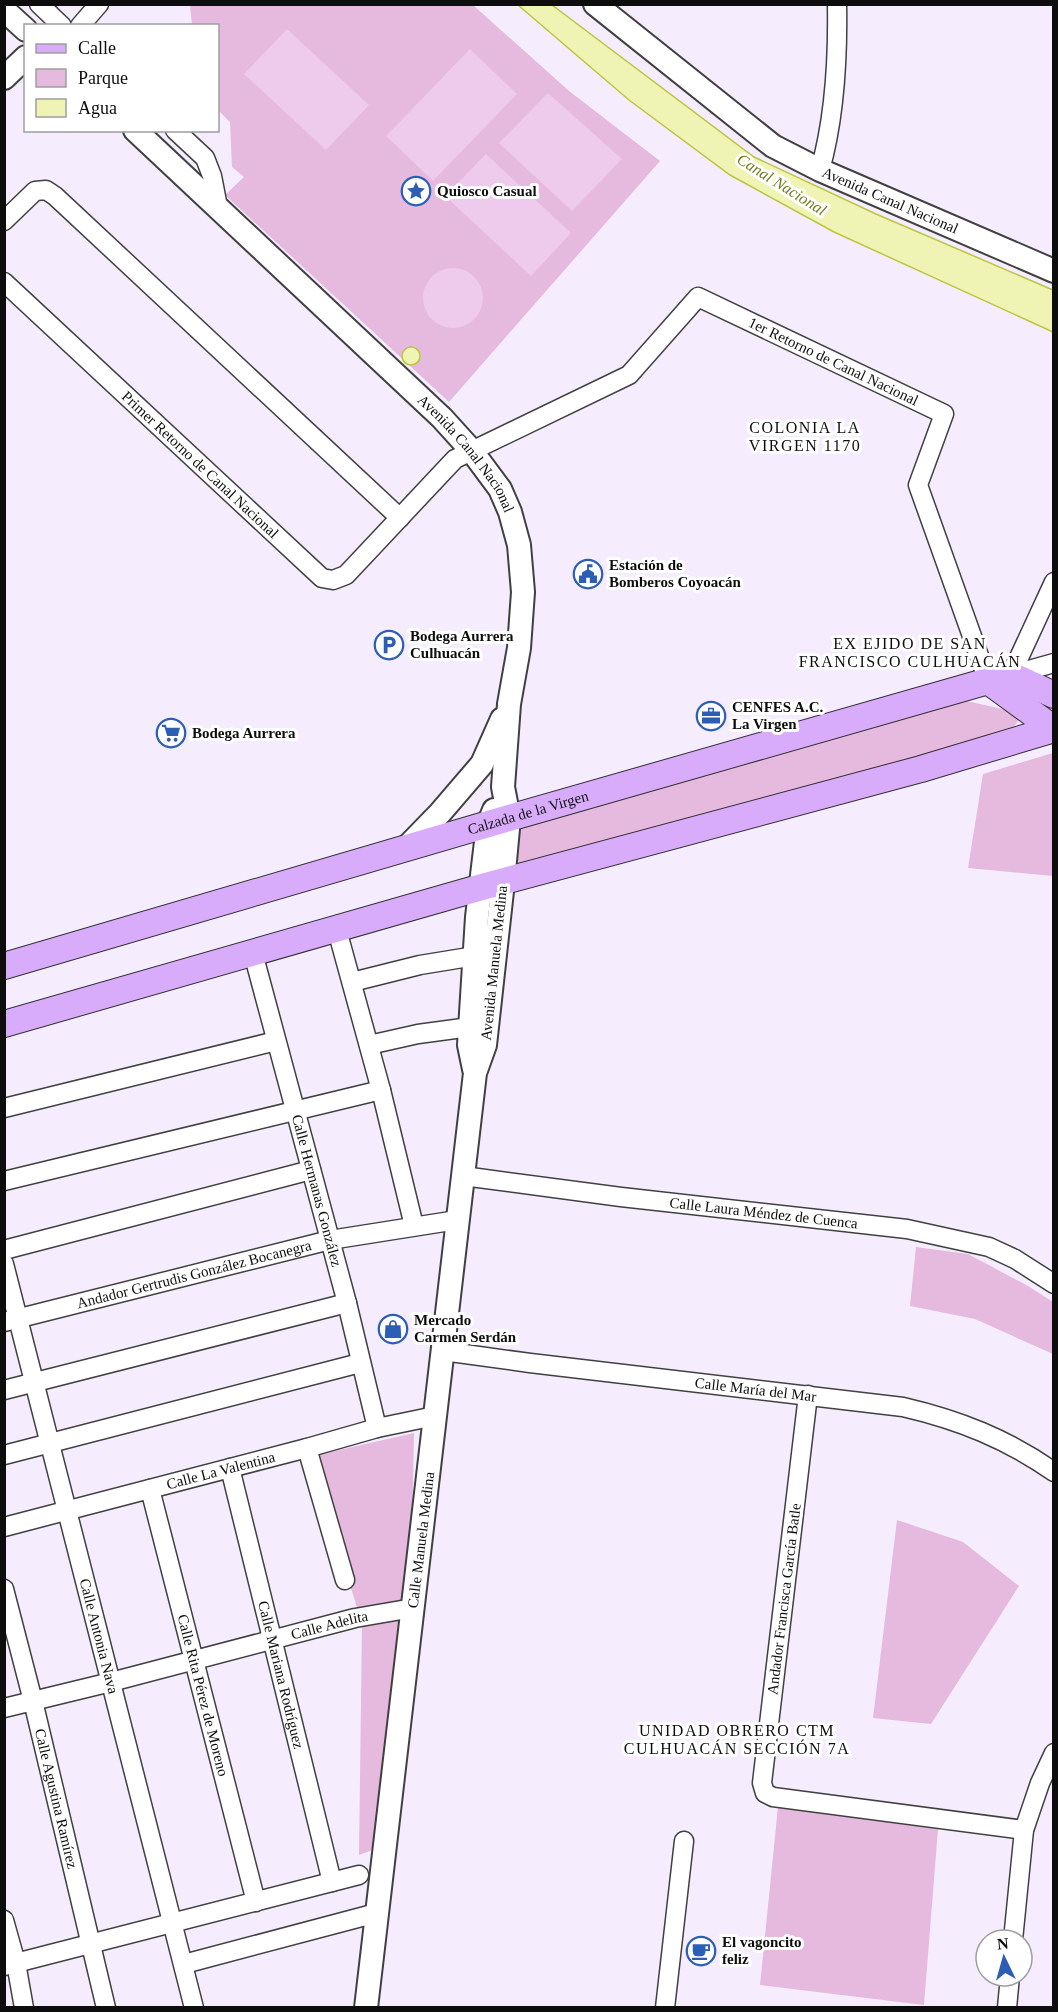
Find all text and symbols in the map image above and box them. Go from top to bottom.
legend [24,24,219,132]
text: Calle [78,38,116,58]
text: Parque [78,68,128,88]
text: Agua [78,98,117,118]
water label: Canal Nacional [734,150,830,219]
street label: Avenida Canal Nacional [820,164,961,237]
place icon: Quiosco Casual [400,175,432,207]
place label: Quiosco Casual [437,183,537,199]
street label: 1er Retorno de Canal Nacional [746,314,921,409]
street label: Primer Retorno de Canal Nacional [119,388,282,541]
street label: Avenida Canal Nacional [415,392,517,515]
district label: COLONIA LA VIRGEN 1170 [749,419,861,454]
place label: Estación de Bomberos Coyoacán [609,557,741,590]
public building icon: Estación de Bomberos Coyoacán [572,558,604,590]
place label: Bodega Aurrera Culhuacán [410,628,514,661]
parking icon: Bodega Aurrera Culhuacán [373,629,405,661]
district label: EX EJIDO DE SAN FRANCISCO CULHUACÁN [799,635,1021,670]
place label: CENFES A.C. La Virgen [732,699,824,732]
office icon: CENFES A.C. La Virgen [695,700,727,732]
supermarket icon: Bodega Aurrera [155,717,187,749]
place label: Bodega Aurrera [192,725,296,741]
street label: Calzada de la Virgen [466,788,591,838]
street label: Avenida Manuela Medina [478,885,510,1041]
street label: Calle Hermanas González [289,1113,345,1269]
street label: Calle Laura Méndez de Cuenca [669,1194,859,1231]
street label: Andador Gertrudis González Bocanegra [75,1237,313,1311]
place label: Mercado Carmen Serdán [414,1312,517,1345]
shop icon: Mercado Carmen Serdán [377,1313,409,1345]
street label: Calle María del Mar [694,1375,817,1405]
street label: Calle La Valentina [165,1449,277,1492]
street label: Calle Manuela Medina [405,1470,437,1609]
street label: Andador Francisca García Batle [764,1502,804,1696]
street label: Calle Antonia Nava [77,1577,122,1696]
street label: Calle Mariana Rodríguez [255,1599,307,1751]
street label: Calle Adelita [289,1608,370,1642]
street label: Calle Rita Pérez de Moreno [174,1613,231,1778]
district label: UNIDAD OBRERO CTM CULHUACÁN SECCIÓN 7A [624,1722,850,1757]
street label: Calle Agustina Ramírez [32,1727,81,1871]
north arrow [974,1928,1034,1988]
place label: El vagoncito feliz [722,1934,802,1967]
cafe icon: El vagoncito feliz [685,1935,717,1967]
text: N [996,1935,1010,1953]

